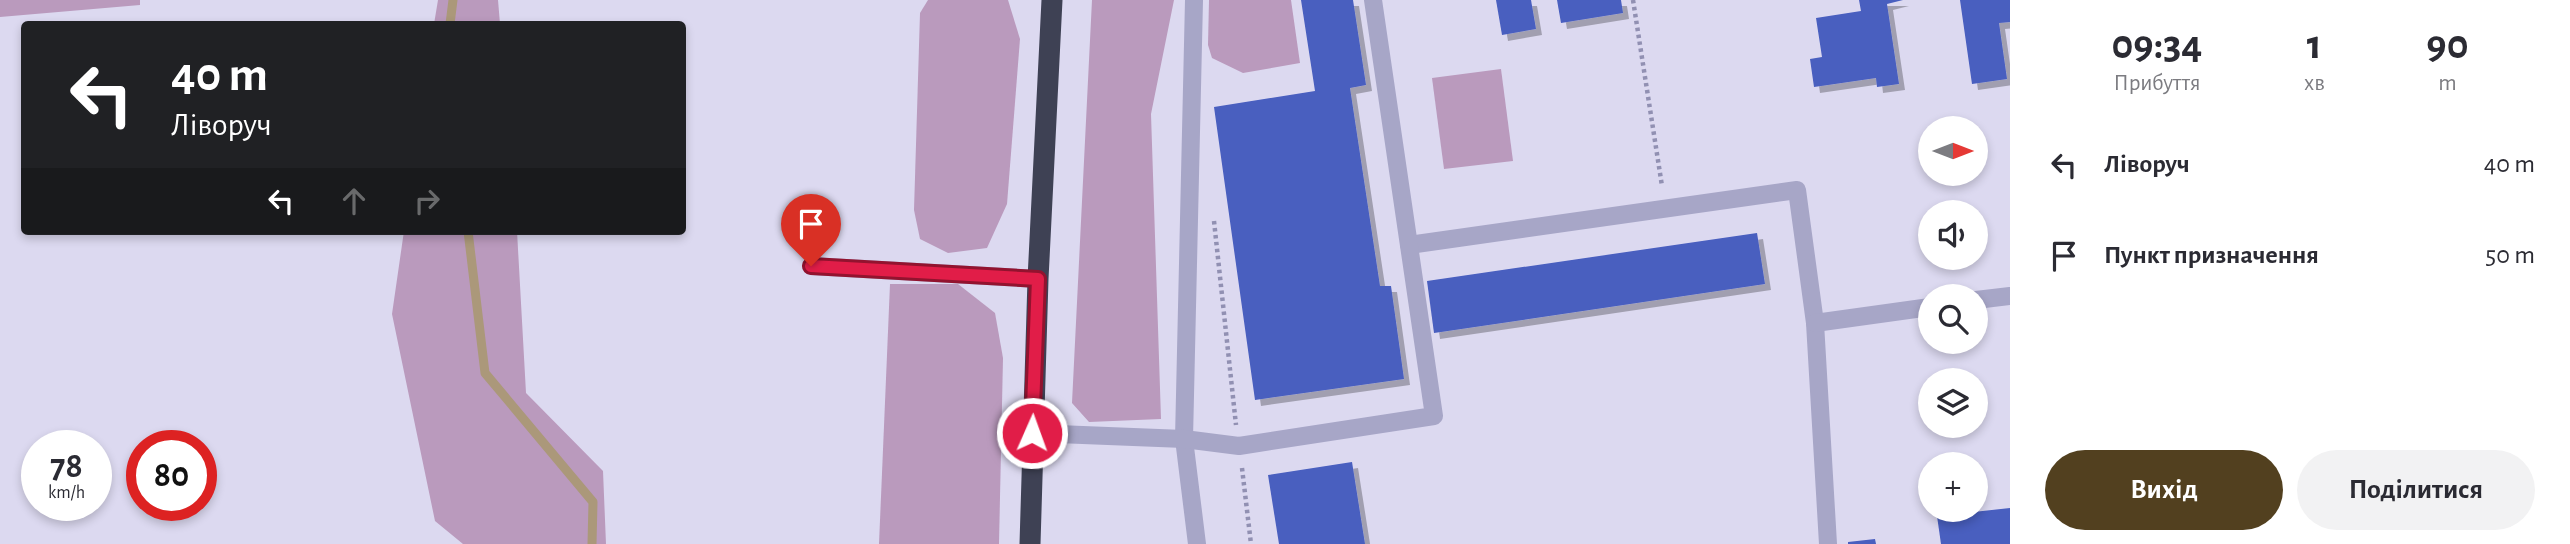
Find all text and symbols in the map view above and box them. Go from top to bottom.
text: 09:34 [2111,24,2203,66]
text: 1 [2307,24,2322,66]
text: 90 [2426,24,2469,66]
icon: left [56,49,147,140]
text: 40 m [171,51,268,100]
text: Прибуття [2113,72,2201,95]
text: хв [2304,72,2325,95]
text: m [2438,72,2457,95]
text: Ліворуч [171,109,272,141]
north arrow [1918,116,1988,186]
map controls [1918,116,1988,522]
icon: left [2045,146,2083,184]
text: Ліворуч [2104,151,2190,177]
text: 40 m [2484,151,2535,177]
icon: left [262,182,300,220]
icon: ahead [335,182,373,220]
icon: right [408,182,446,220]
pin [781,194,841,266]
button: sound [1918,200,1988,270]
icon: arrive [792,205,830,243]
icon: arrive [2045,237,2083,275]
text: Пункт призначення [2104,242,2319,268]
text: 50 m [2485,242,2535,268]
button: search [1918,284,1988,354]
button: layers [1918,368,1988,438]
position arrow [995,396,1069,470]
speed limit sign: 80 [126,430,217,521]
text: 78 [50,449,83,484]
button: Вихід [2045,450,2283,530]
button: Поділитися [2297,450,2535,530]
button: + [1918,452,1988,522]
text: km/h [48,484,85,502]

